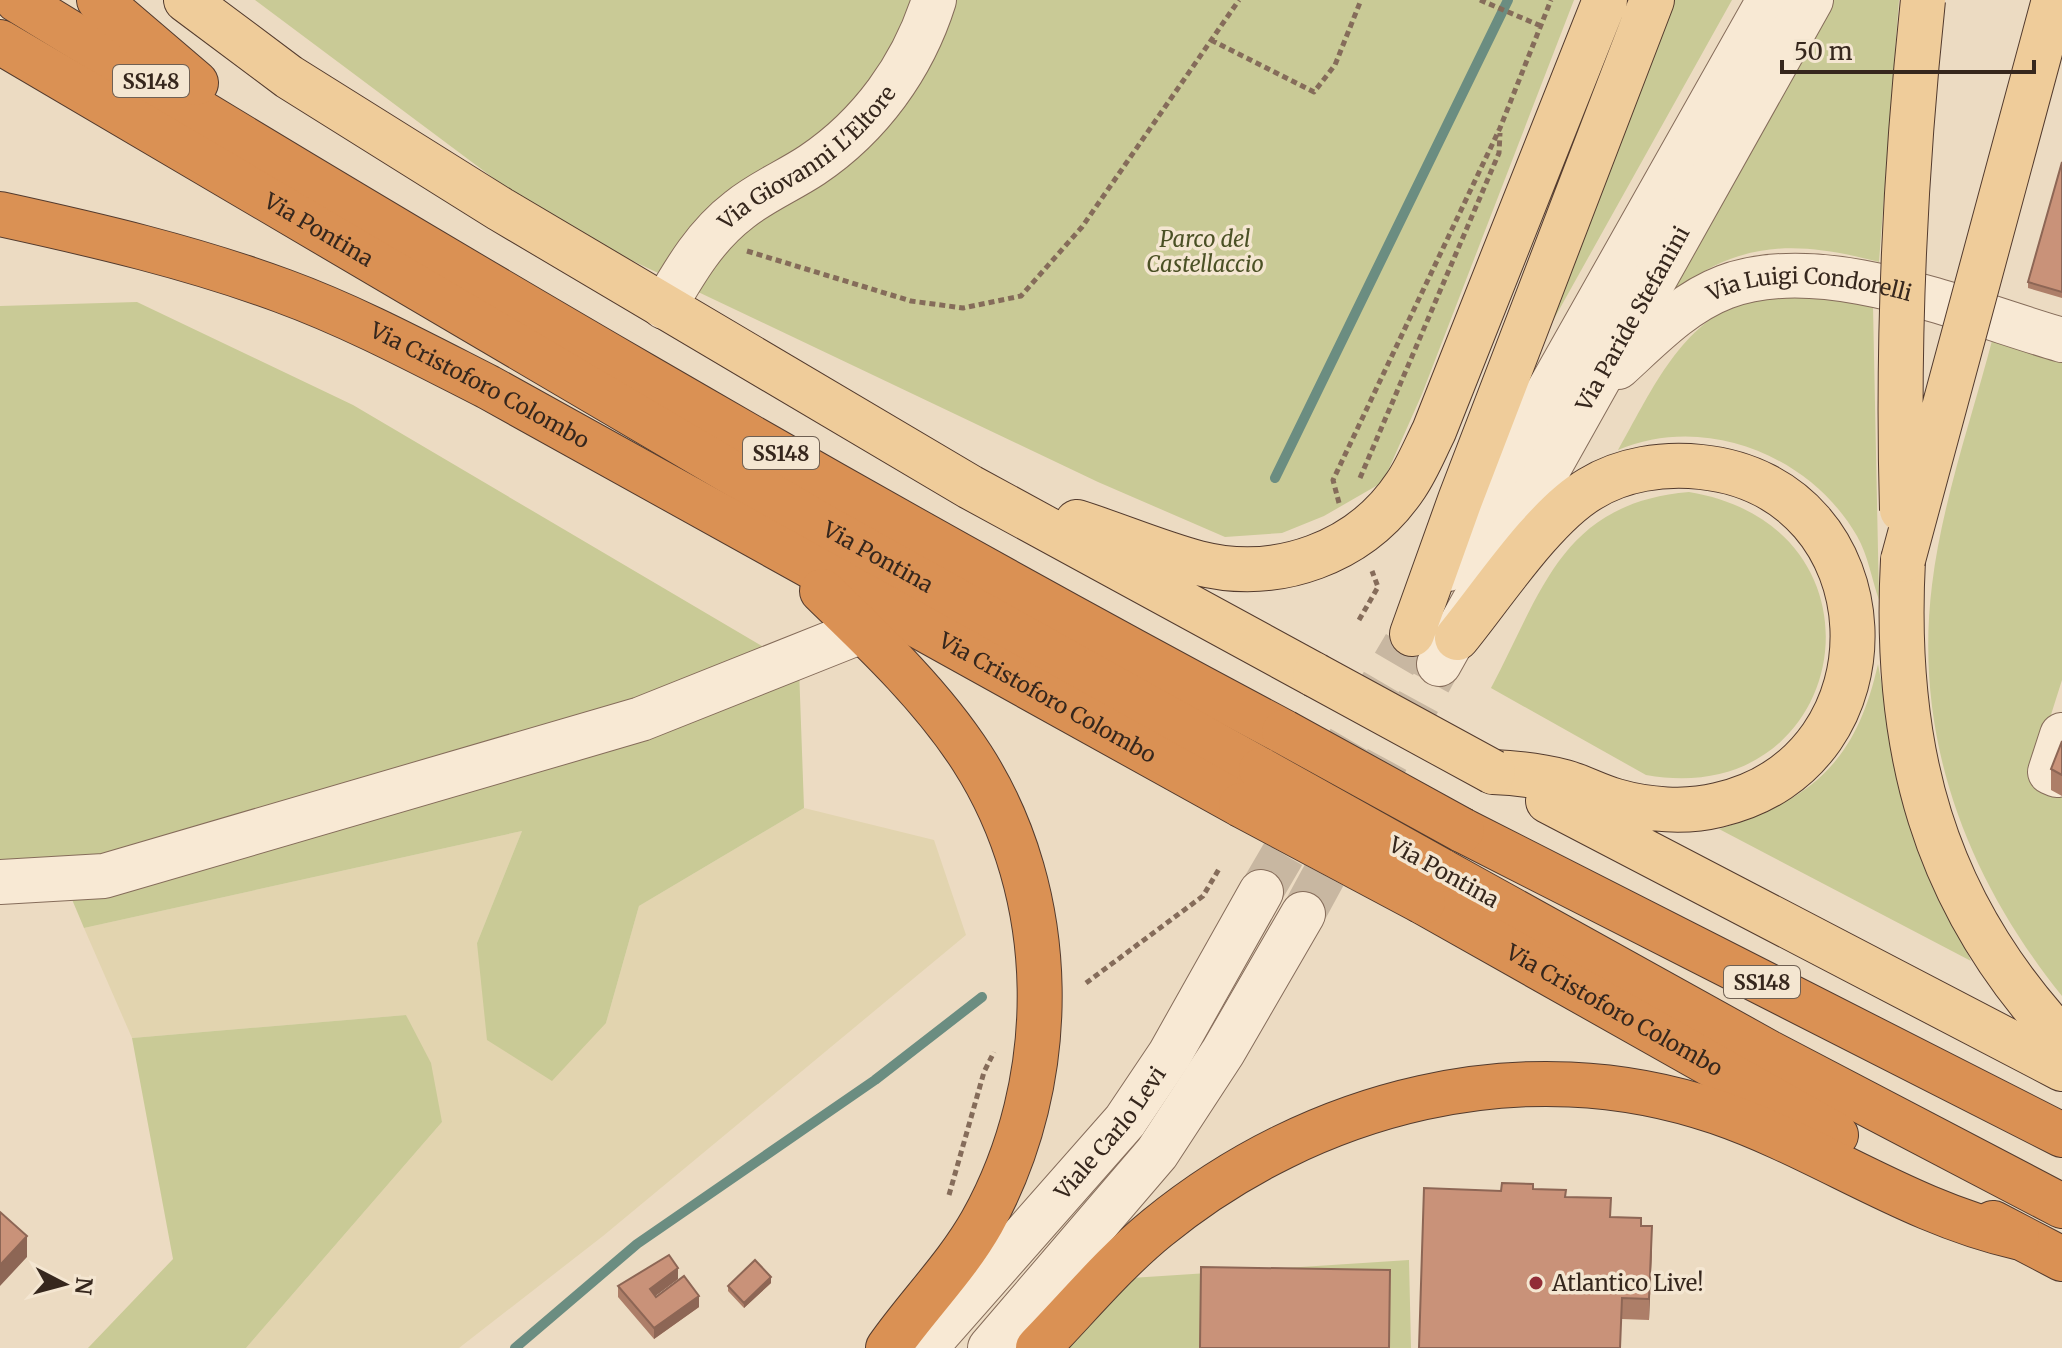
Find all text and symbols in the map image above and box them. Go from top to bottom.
scale bar [1782,24,2034,74]
text: 50 m [1794,36,1853,67]
road number: SS148 [113,65,189,97]
street label: Via Giovanni L'Eltore [711,80,902,236]
street label: Via Pontina [258,186,379,273]
street label: Via Paride Stefanini [1569,221,1696,417]
park label: Parco del Castellaccio [1146,225,1264,278]
text: Via Luigi Condorelli [1701,261,1915,308]
street label: Via Luigi Condorelli [1706,287,1914,313]
street label: Via Cristoforo Colombo [365,316,595,455]
road number: SS148 [743,437,819,469]
street label: Via Pontina [817,515,938,599]
street label: Via Cristoforo Colombo [933,626,1161,769]
street label: Via Pontina [1383,830,1504,914]
street label: Via Cristoforo Colombo [1501,937,1728,1082]
road number: SS148 [1724,966,1800,998]
street label: Viale Carlo Levi [1048,1061,1172,1206]
north arrow [24,1244,104,1324]
place label: Atlantico Live! [1551,1269,1704,1297]
marker: Atlantico Live! [1527,1274,1545,1292]
text: N [69,1276,99,1297]

